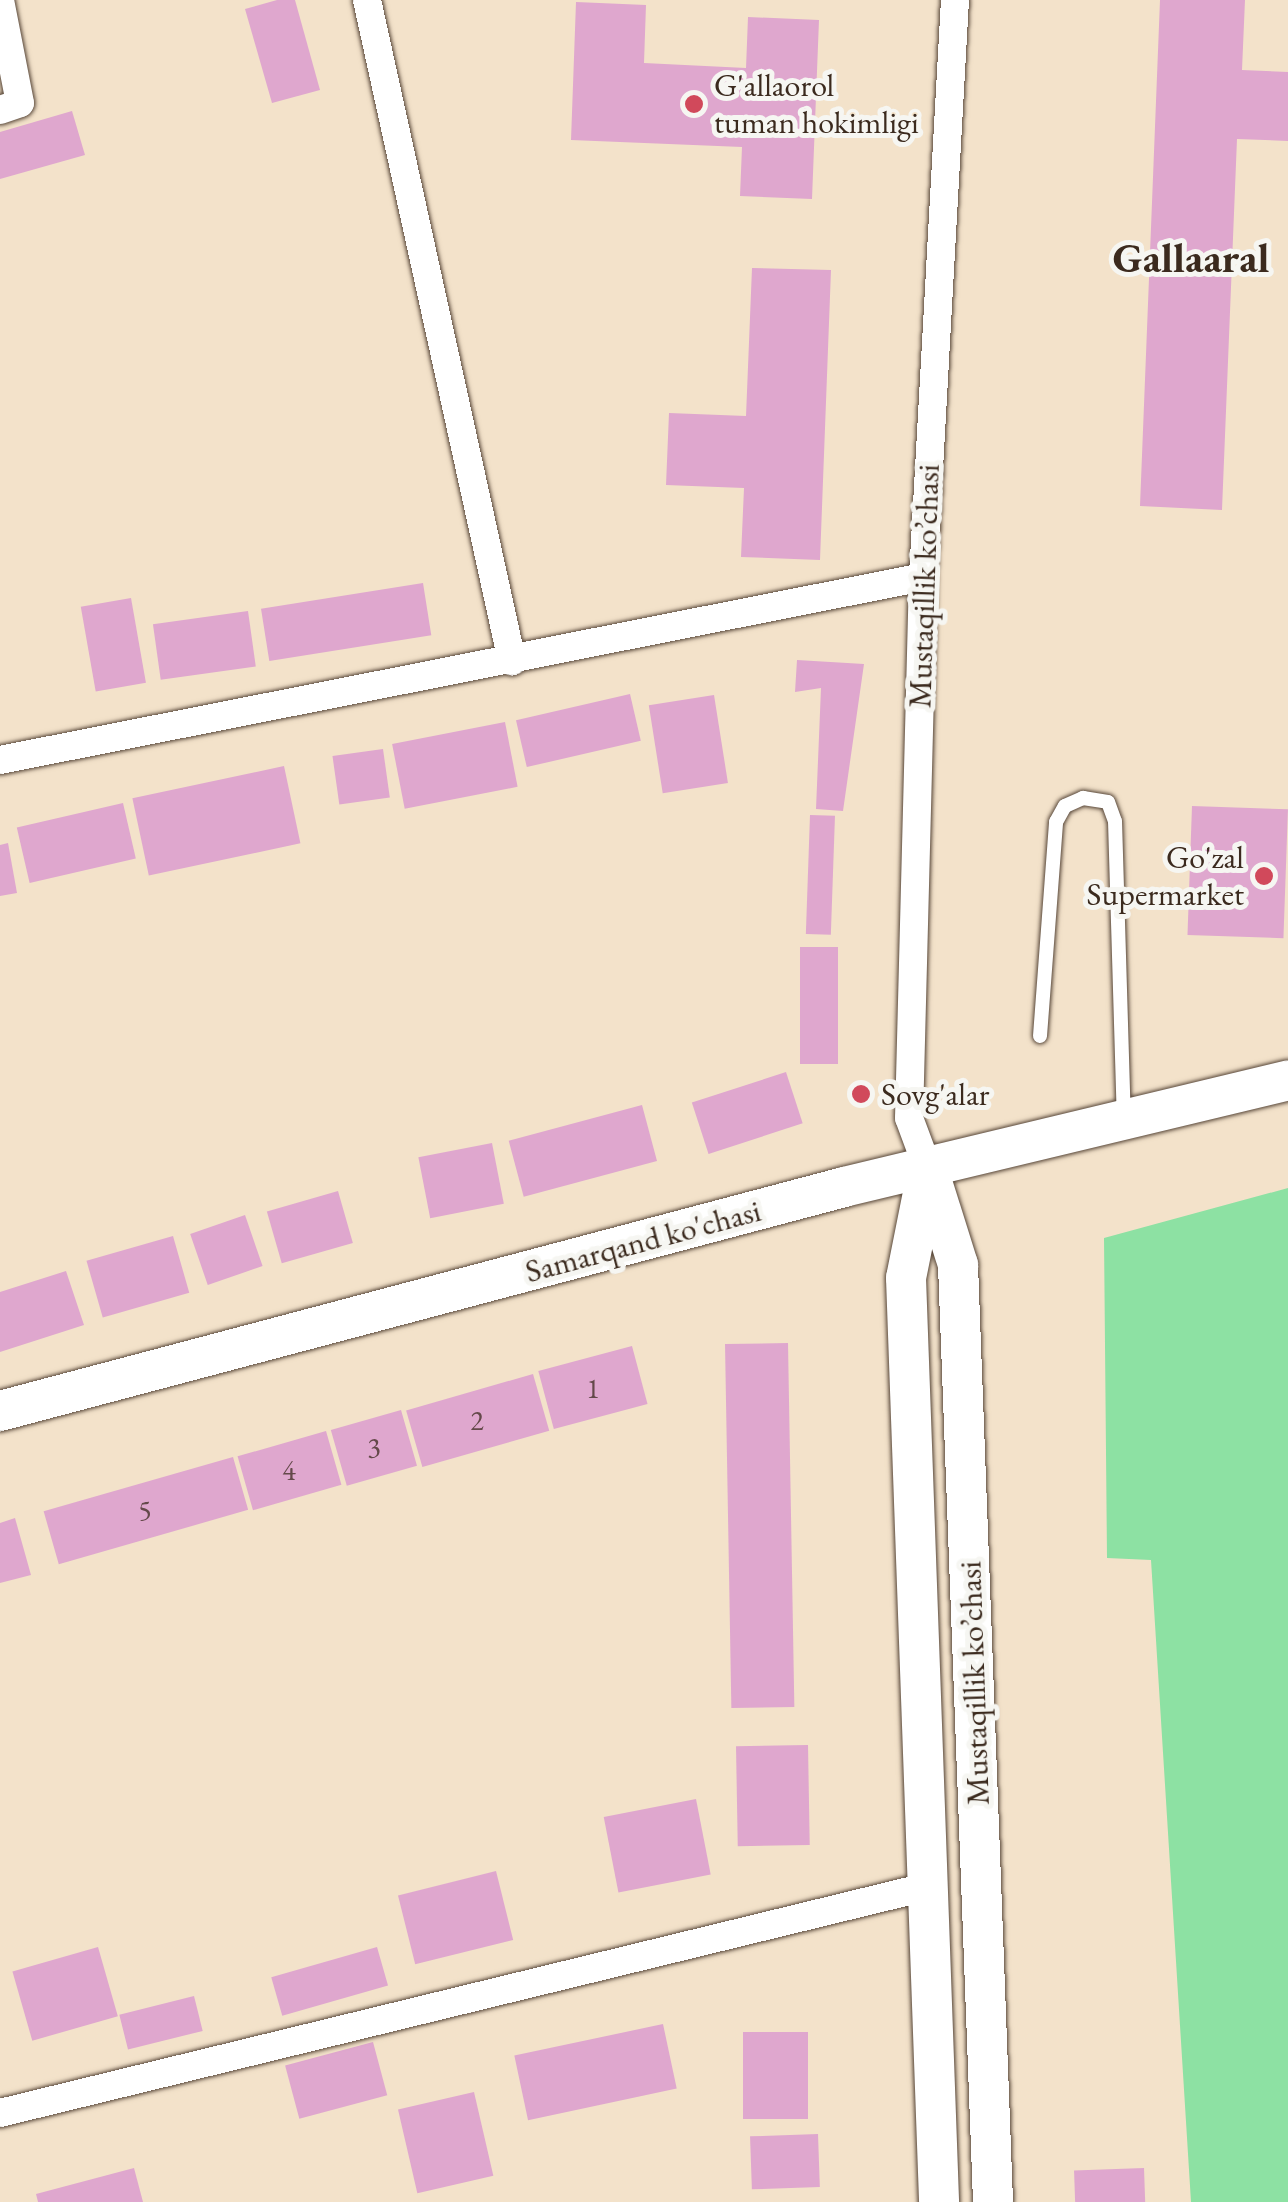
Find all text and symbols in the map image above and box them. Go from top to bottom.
place label: G'allaorol tuman hokimligi [714,67,919,142]
marker: G'allaorol tuman hokimligi [683,93,705,115]
district label: Gallaaral [1112,233,1270,283]
street label: Mustaqillik ko’chasi [901,463,947,709]
place label: Go'zal Supermarket [1087,839,1244,914]
marker: Go'zal Supermarket [1253,865,1275,887]
place label: Sovg'alar [881,1075,989,1113]
marker: Sovg'alar [850,1083,872,1105]
street label: Samarqand ko'chasi [521,1191,765,1291]
house number: 1 [586,1371,600,1405]
house number: 2 [470,1403,484,1437]
house number: 3 [367,1430,381,1464]
house number: 4 [282,1453,296,1487]
house number: 5 [138,1493,152,1527]
street label: Mustaqillik ko’chasi [951,1560,997,1806]

